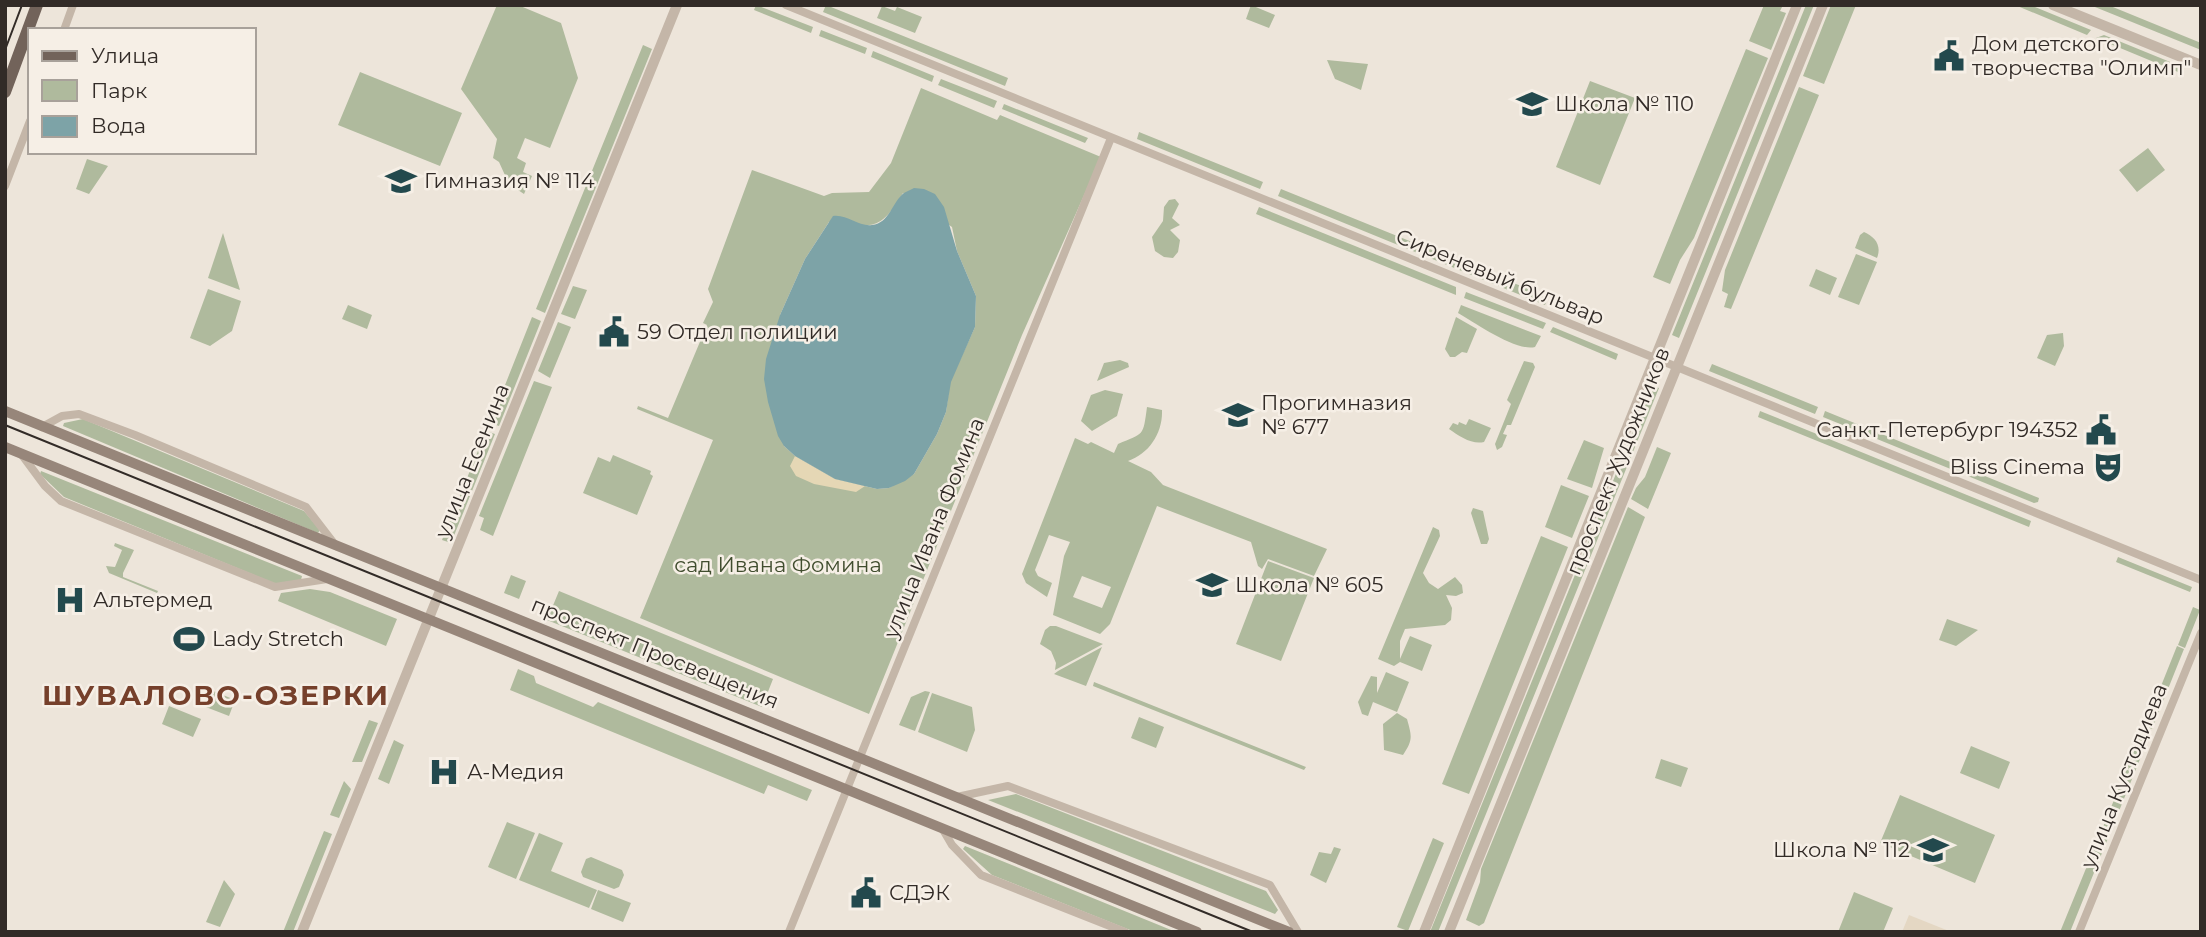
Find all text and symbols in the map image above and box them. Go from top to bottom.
legend [28,28,256,154]
place label: Дом детского творчества "Олимп" [1972,31,2191,80]
public building icon: Дом детского творчества "Олимп" [1932,39,1966,73]
text: Улица [91,43,159,68]
text: Парк [91,78,147,103]
school or university icon: Школа № 110 [1515,87,1549,121]
place label: Школа № 110 [1555,91,1694,116]
text: Вода [91,113,146,138]
school or university icon: Гимназия № 114 [384,164,418,198]
place label: Гимназия № 114 [424,168,595,193]
street label: Сиреневый бульвар [1392,223,1608,330]
public building icon: 59 Отдел полиции [597,315,631,349]
place label: 59 Отдел полиции [637,319,838,344]
street label: проспект Художников [1560,343,1675,578]
street label: улица Есенина [429,380,514,543]
place label: Прогимназия № 677 [1261,390,1412,439]
school or university icon: Прогимназия № 677 [1221,398,1255,432]
public building icon: Санкт-Петербург 194352 [2084,413,2118,447]
street label: улица Ивана Фомина [877,414,989,643]
place label: Санкт-Петербург 194352 [1816,417,2078,442]
theatre icon: Bliss Cinema [2091,450,2125,484]
place label: Bliss Cinema [1950,454,2085,479]
park label: сад Ивана Фомина [674,552,882,577]
school or university icon: Школа № 605 [1195,568,1229,602]
place label: Школа № 605 [1235,572,1384,597]
hospital icon: Альтермед [53,583,87,617]
place label: Альтермед [93,587,212,612]
street label: проспект Просвещения [528,591,783,714]
sports icon: Lady Stretch [172,622,206,656]
place label: Lady Stretch [212,626,344,651]
district label: ШУВАЛОВО-ОЗЕРКИ [42,678,390,712]
street label: улица Кустодиева [2075,680,2172,873]
hospital icon: А-Медия [427,755,461,789]
place label: А-Медия [467,759,564,784]
school or university icon: Школа № 112 [1916,833,1950,867]
place label: Школа № 112 [1773,837,1910,862]
public building icon: СДЭК [849,876,883,910]
place label: СДЭК [889,880,950,905]

